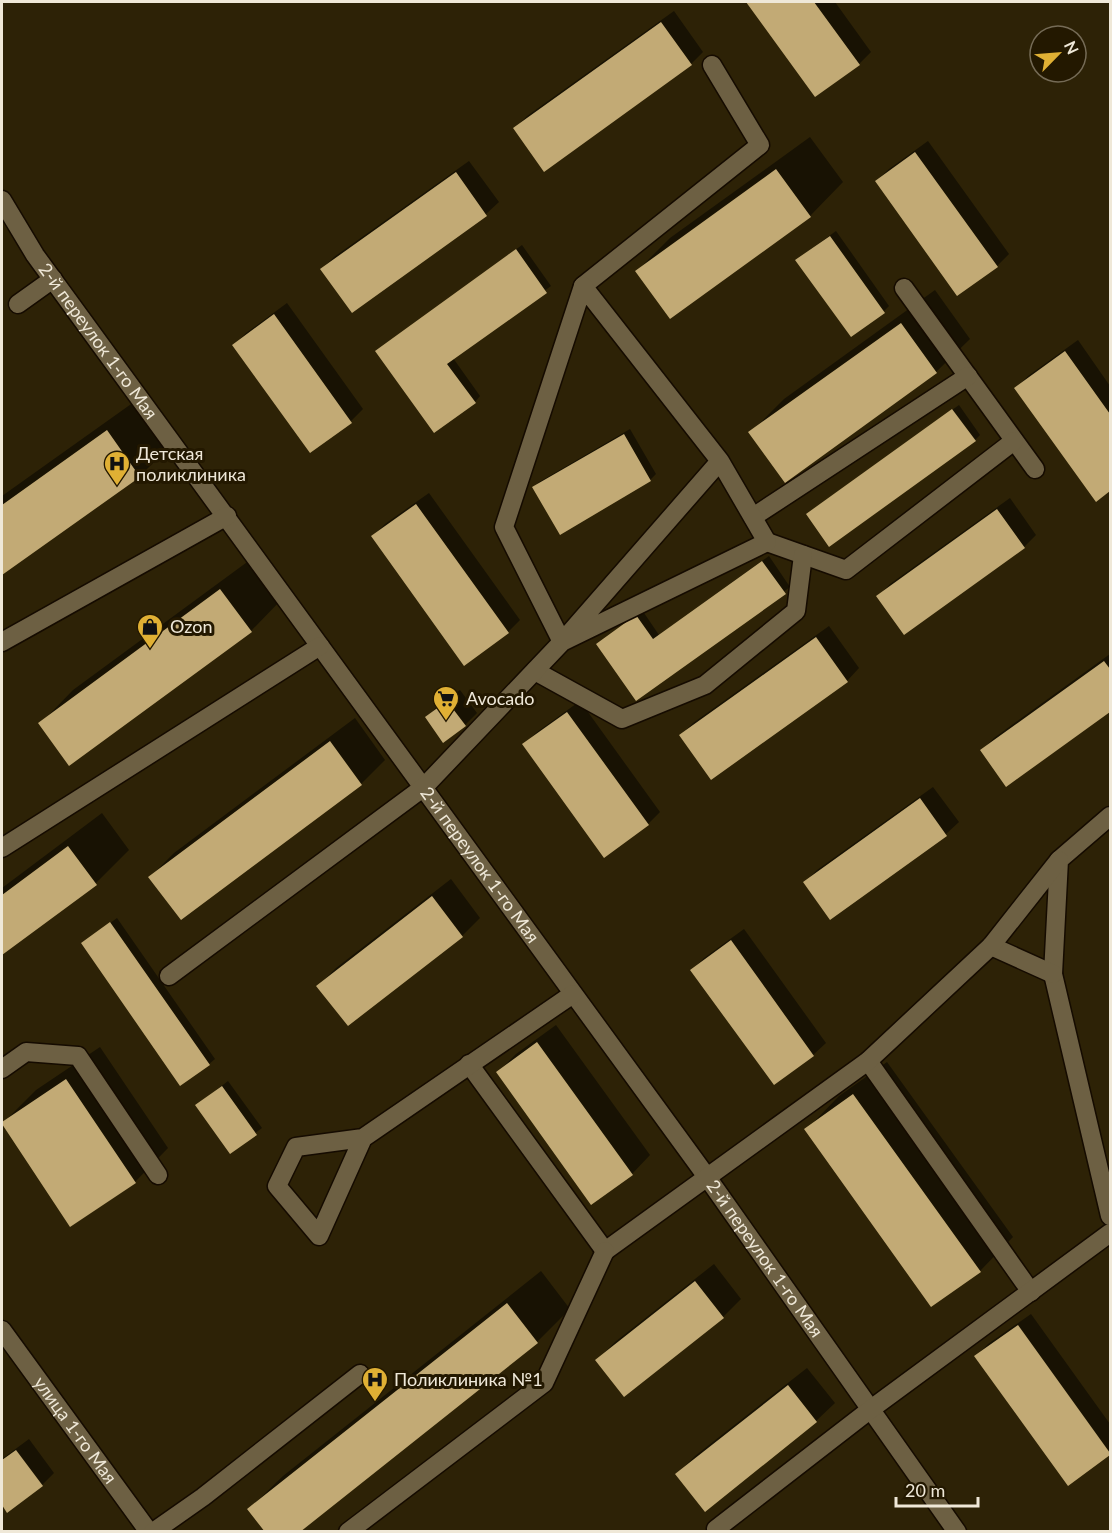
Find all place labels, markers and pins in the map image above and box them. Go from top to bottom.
place label: Детская поликлиника [136,442,246,485]
hospital icon: Детская поликлиника [102,449,132,487]
shop icon: Ozon [135,612,165,650]
place label: Ozon [170,615,212,637]
supermarket icon: Avocado [431,684,461,722]
place label: Avocado [466,687,535,709]
hospital icon: Поликлиника №1 [360,1365,390,1403]
place label: Поликлиника №1 [394,1368,543,1390]

